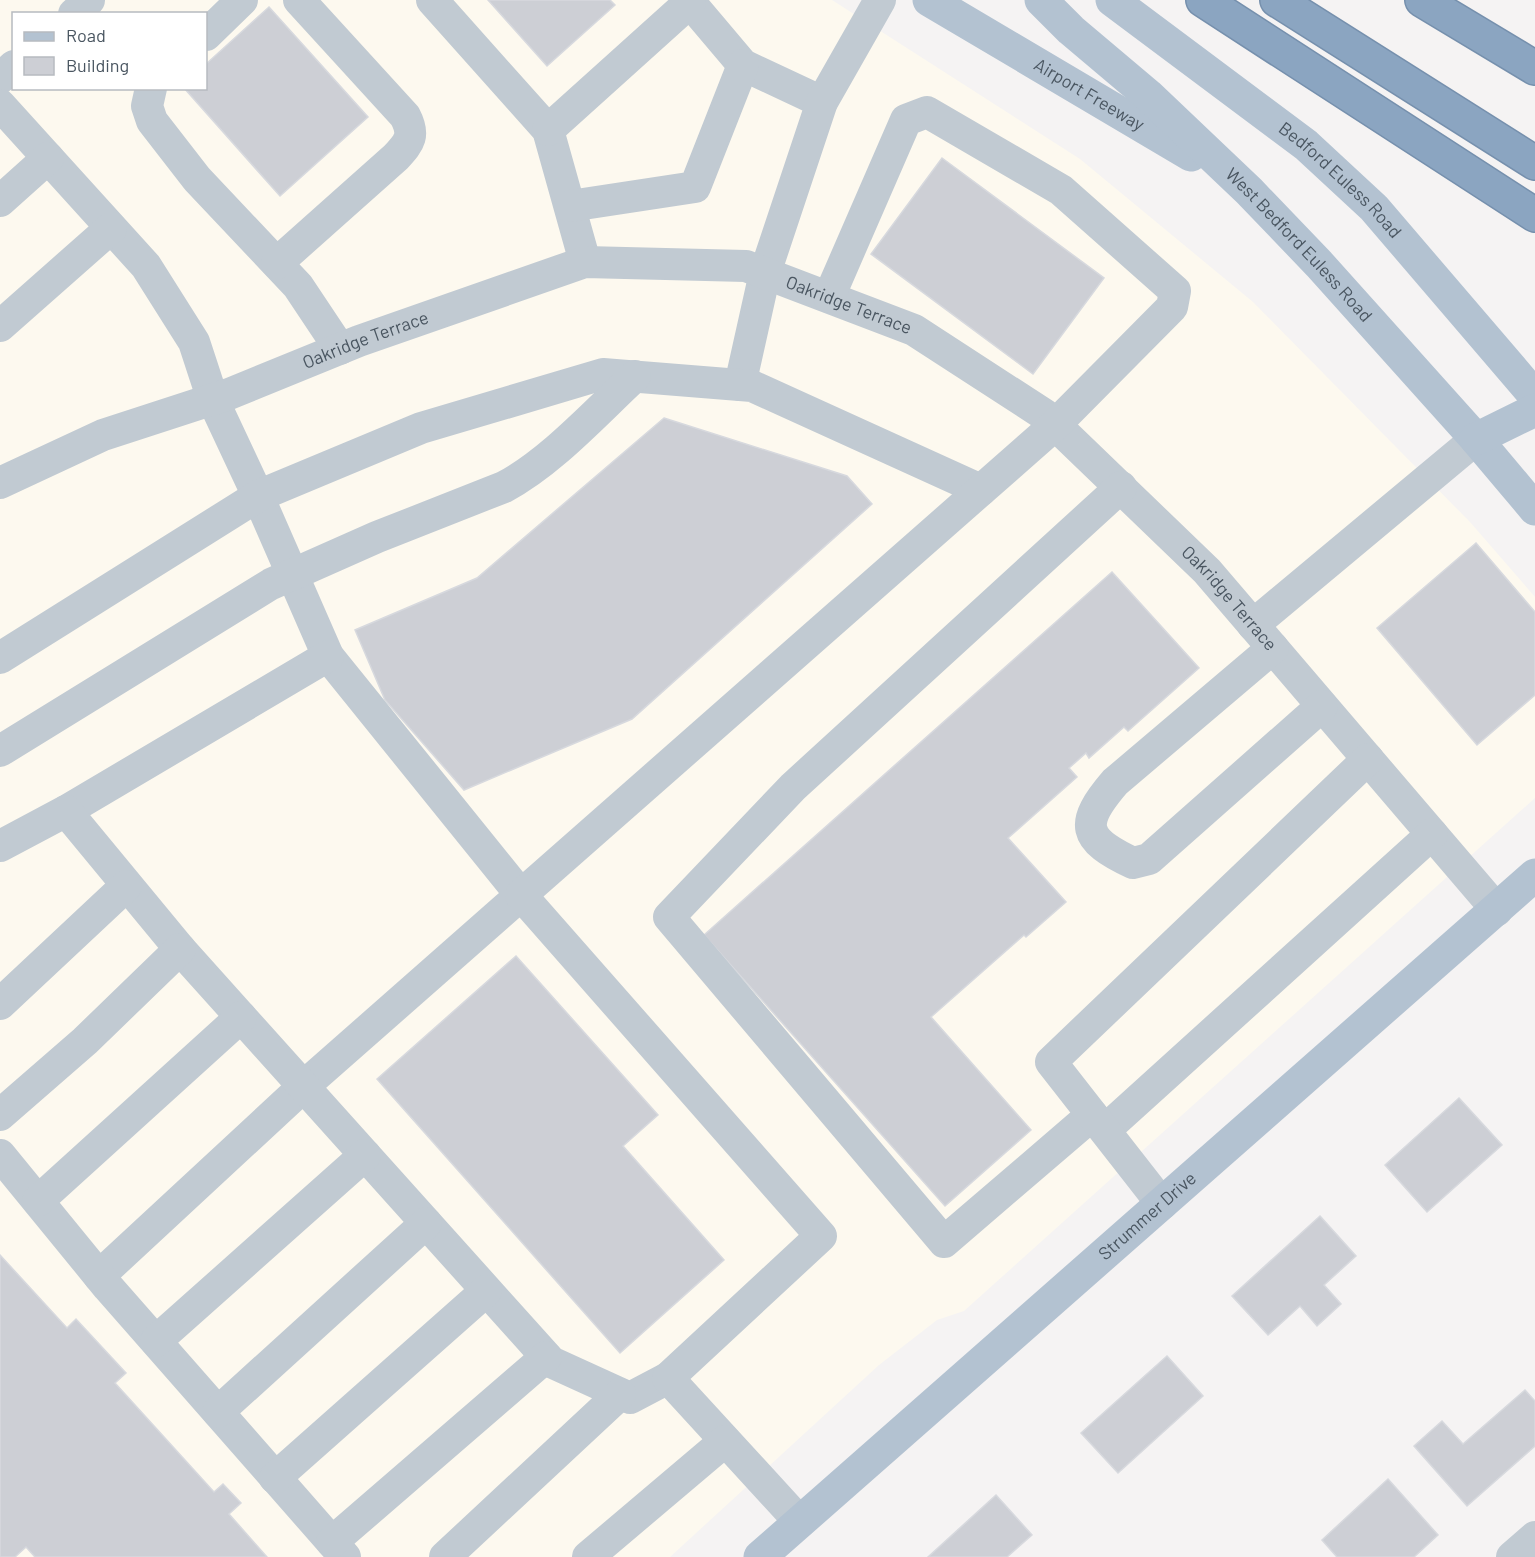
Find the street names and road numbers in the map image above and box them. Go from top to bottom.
street label: Airport Freeway [1030,53,1149,135]
street label: Bedford Euless Road [1275,117,1407,242]
street label: West Bedford Euless Road [1221,163,1378,326]
street label: Oakridge Terrace [783,270,915,338]
street label: Oakridge Terrace [299,306,431,373]
street label: Oakridge Terrace [1178,541,1282,655]
street label: Strummer Drive [1093,1167,1200,1264]

